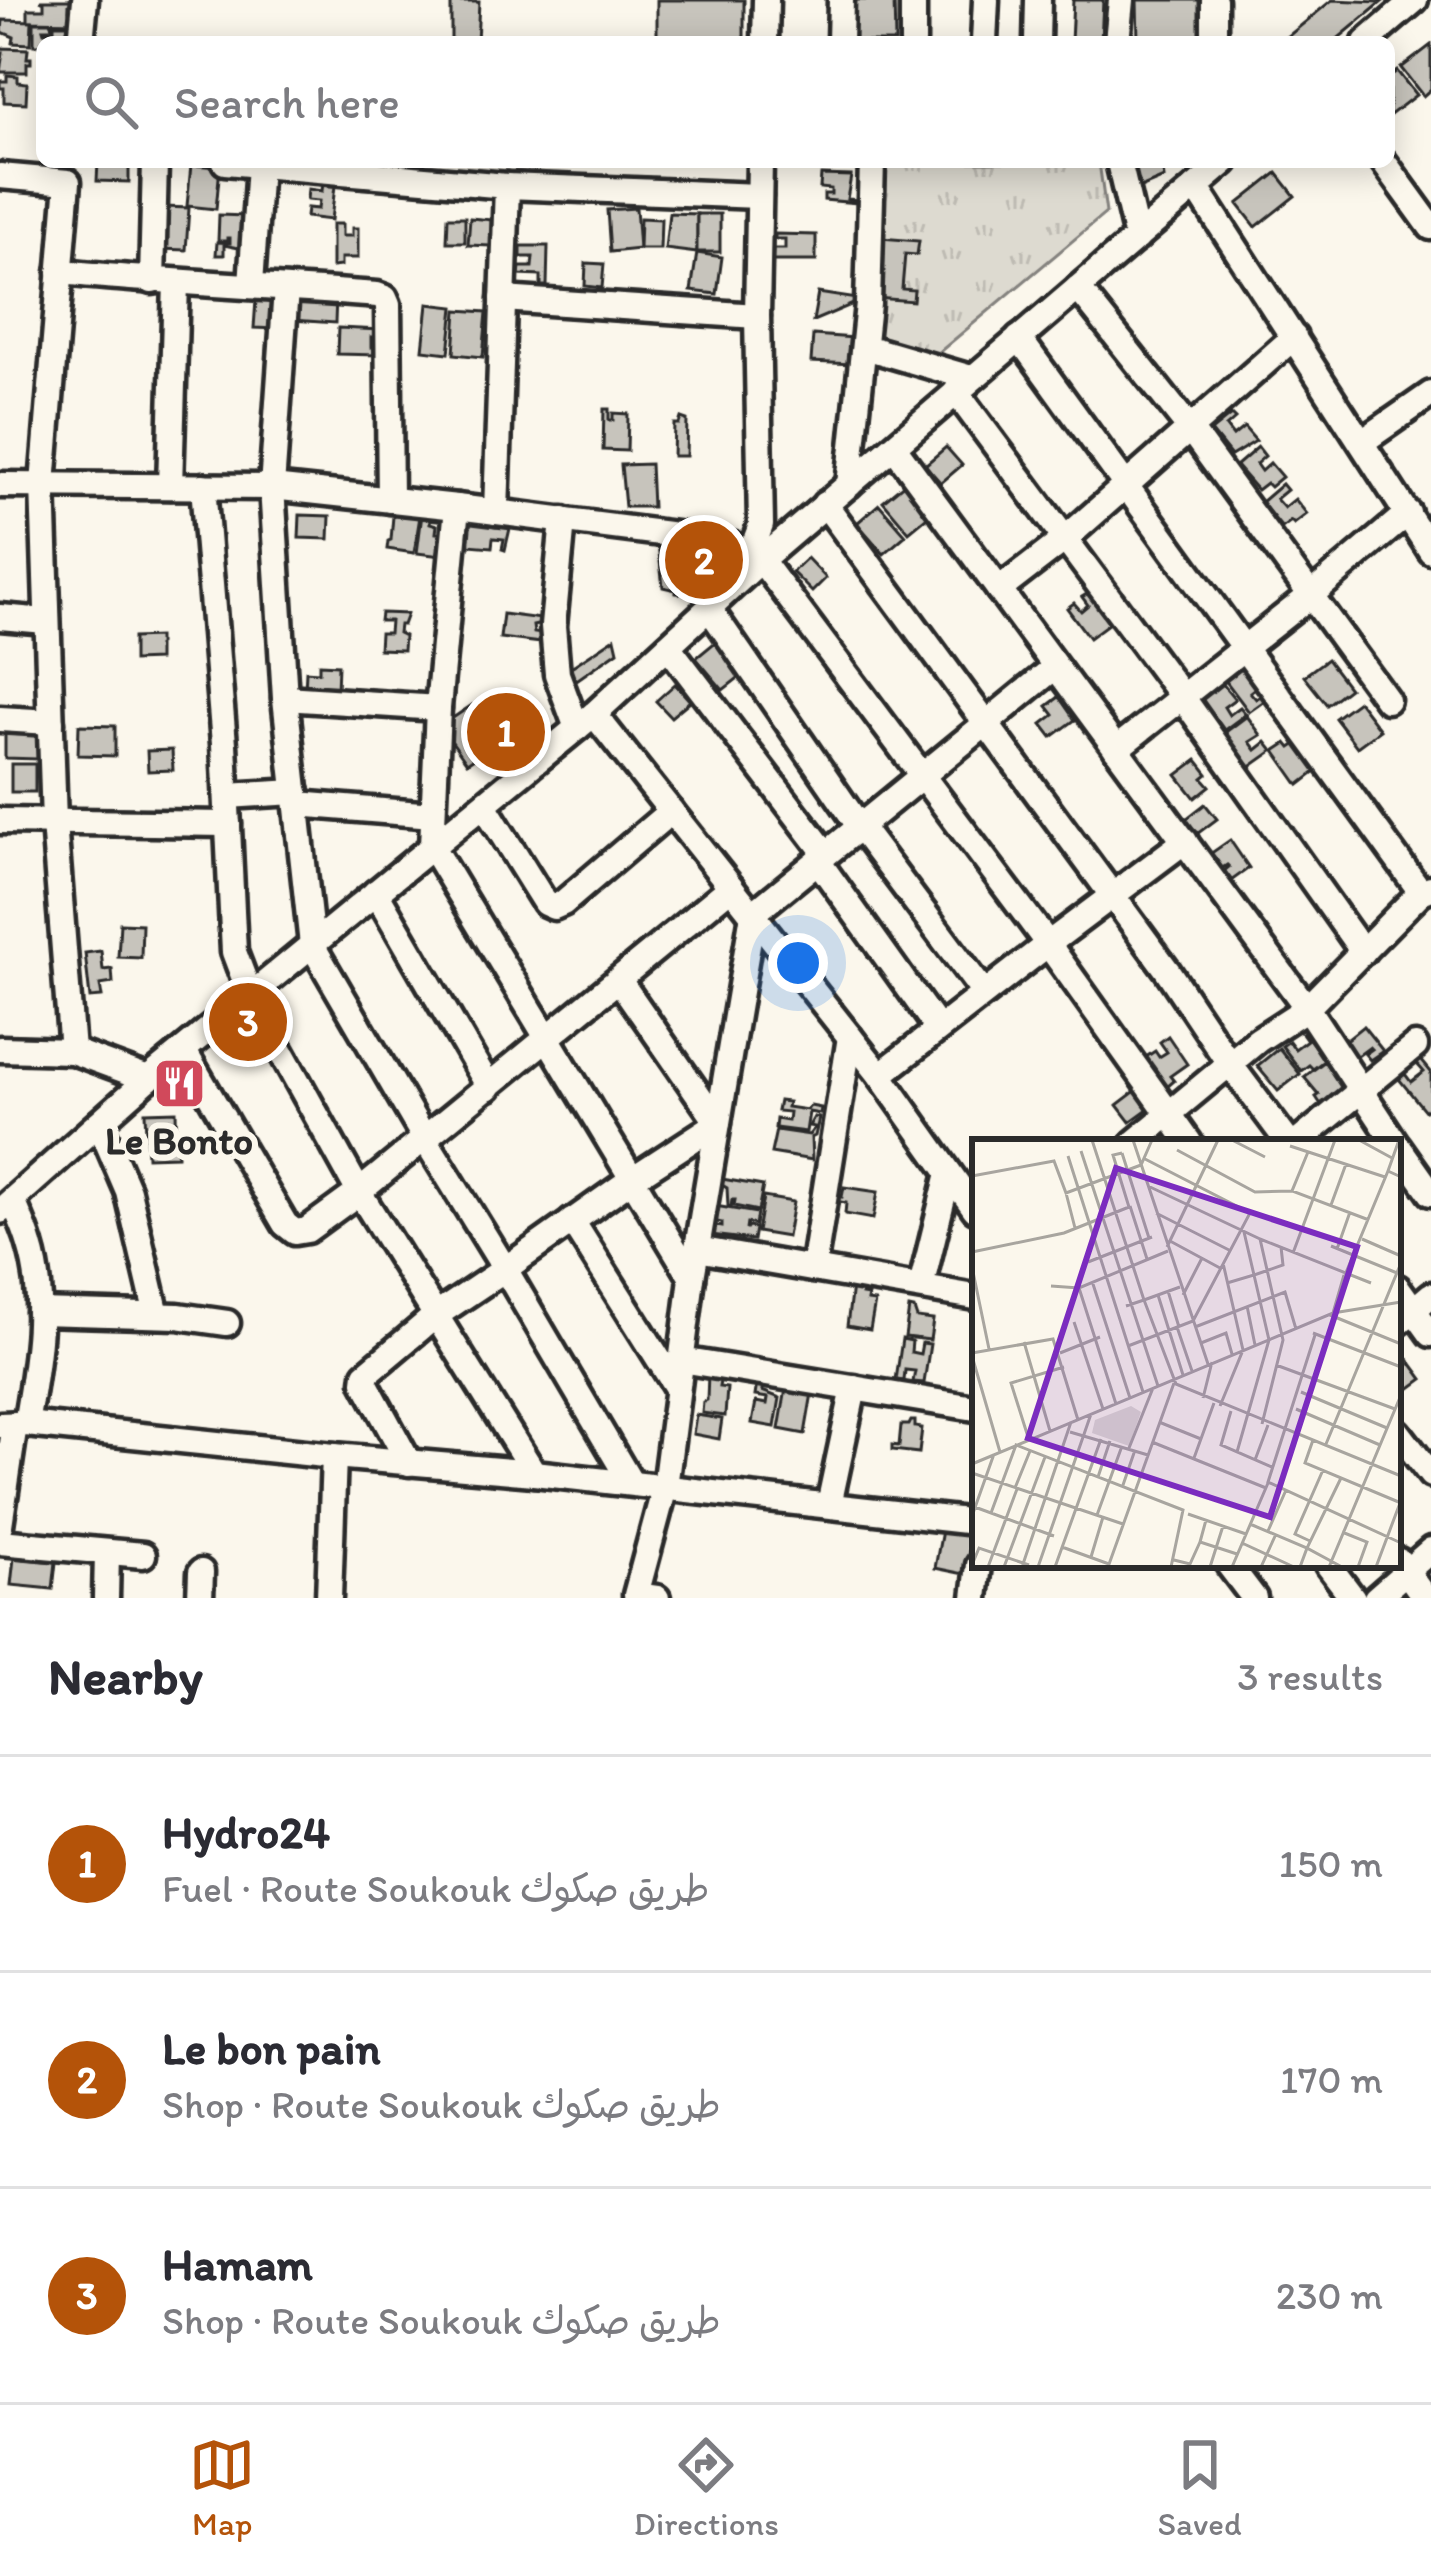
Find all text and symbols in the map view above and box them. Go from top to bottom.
search box [36,36,1395,168]
icon: search [78,69,144,135]
text: Search here [174,75,400,129]
pin: 2 [665,515,743,605]
pin: 1 [467,687,545,777]
your location [768,933,828,993]
pin: 3 [209,977,287,1067]
restaurant icon: Le Bonto [151,1055,207,1111]
place label: Le Bonto [105,1117,253,1164]
inset map [972,1139,1401,1568]
text: Nearby [48,1646,203,1707]
text: 3 results [1237,1653,1383,1700]
text: Hydro24 [162,1805,330,1859]
text: 1 [78,1840,96,1887]
text: 150 m [1279,1840,1383,1887]
text: Fuel · Route Soukouk طريق صكوك [162,1865,710,1912]
text: Le bon pain [162,2021,381,2075]
text: 2 [77,2056,97,2103]
text: 170 m [1280,2056,1383,2103]
text: Shop · Route Soukouk طريق صكوك [162,2081,721,2128]
text: Hamam [162,2237,313,2291]
text: 3 [76,2272,98,2319]
text: 230 m [1276,2272,1383,2319]
text: Shop · Route Soukouk طريق صكوك [162,2297,721,2344]
tab: Map [189,2432,255,2543]
tab: Directions [634,2432,779,2543]
tab: Saved [1158,2432,1242,2543]

